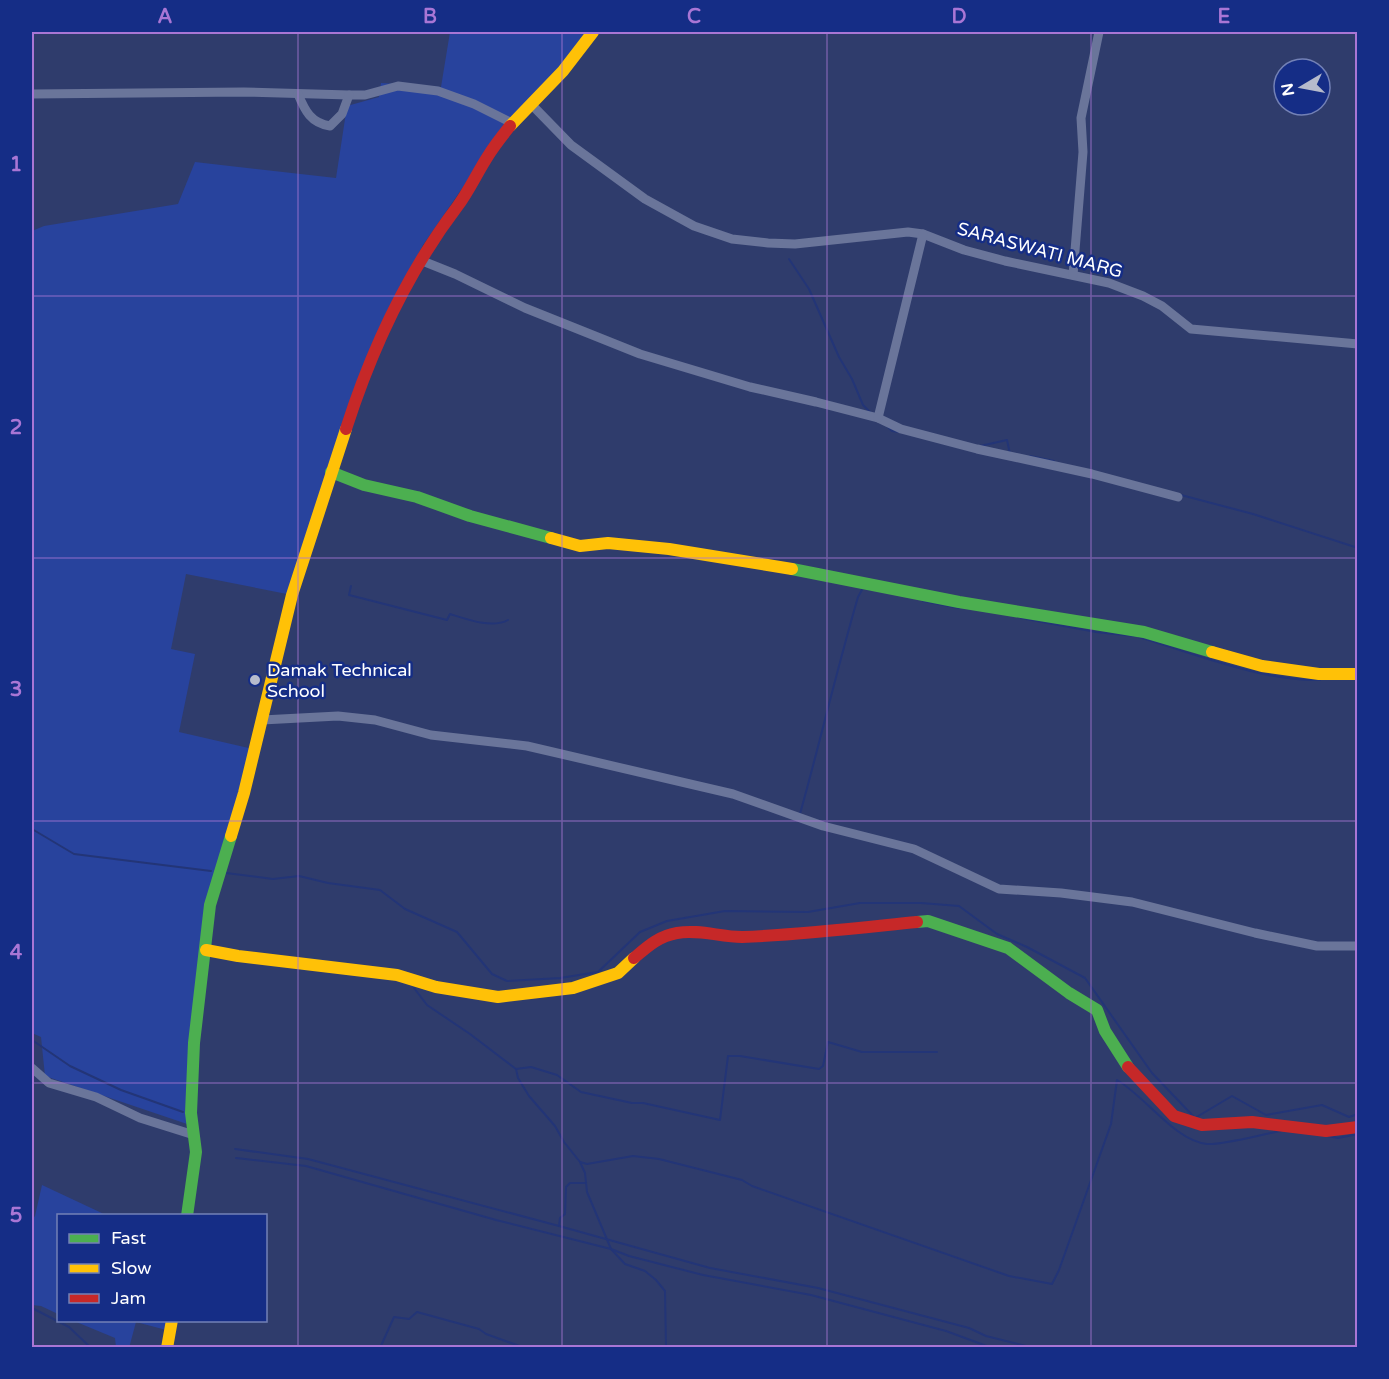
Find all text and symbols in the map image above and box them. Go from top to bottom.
text: A [158,5,173,29]
text: B [423,5,437,29]
text: C [687,5,701,29]
text: D [951,5,967,29]
text: E [1218,5,1231,29]
north arrow [1272,57,1332,117]
text: N [1277,81,1299,97]
text: 1 [10,153,22,177]
street label: SARASWATI MARG [955,217,1125,283]
text: 2 [10,416,22,440]
place label: Damak Technical School [267,659,412,702]
marker: Damak Technical School [248,673,262,687]
text: 3 [10,678,22,702]
text: 4 [10,941,23,965]
text: 5 [10,1204,22,1228]
legend [57,1214,267,1322]
text: Fast [111,1227,146,1249]
text: Slow [111,1257,152,1279]
text: Jam [111,1287,146,1309]

